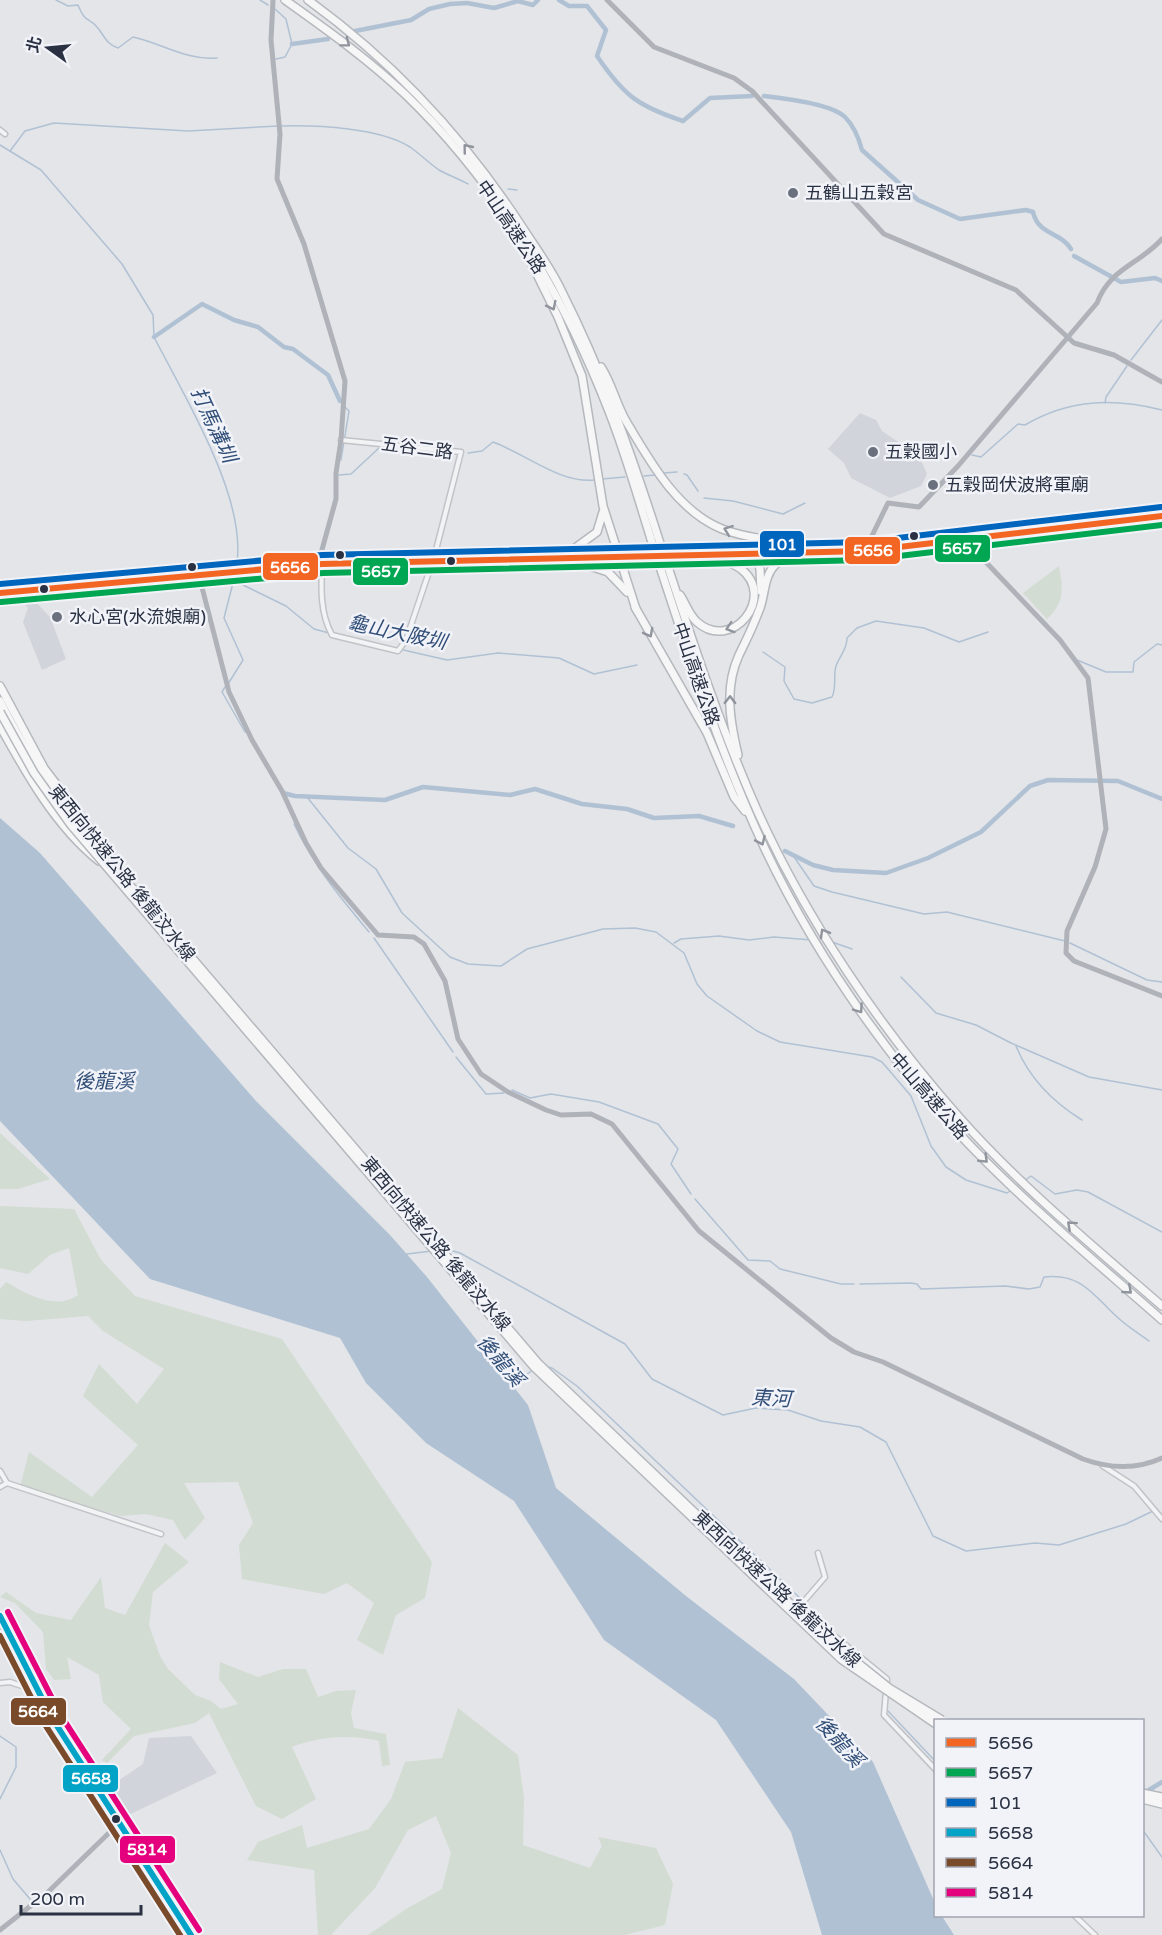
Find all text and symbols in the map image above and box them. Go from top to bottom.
north arrow [18,18,78,78]
text: 北 [23,34,46,55]
one-way arrow [339,36,350,47]
one-way arrow [463,143,474,154]
street label: 中山高速公路 [472,176,550,278]
place label: 五鶴山五穀宮 [805,182,913,204]
marker: 五鶴山五穀宮 [786,186,800,200]
one-way arrow [545,299,556,310]
water label: 打馬溝圳 [185,384,242,469]
street label: 五谷二路 [380,433,454,463]
place label: 五穀國小 [885,441,957,463]
marker: 五穀國小 [866,445,880,459]
place label: 五穀岡伏波將軍廟 [945,474,1089,496]
marker: 五穀岡伏波將軍廟 [926,478,940,492]
one-way arrow [723,525,733,538]
line badge: 101 [759,530,805,558]
unlabelled marker [908,530,920,542]
line badge: 5657 [934,534,991,563]
text: 101 [767,535,797,555]
line badge: 5656 [844,536,901,565]
text: 5657 [942,539,982,559]
text: 5656 [853,541,893,561]
unlabelled marker [334,549,346,561]
line badge: 5656 [262,552,319,581]
unlabelled marker [445,555,457,567]
line badge: 5657 [352,557,409,586]
text: 5656 [270,558,310,578]
unlabelled marker [186,561,198,573]
text: 5657 [361,562,401,582]
unlabelled marker [38,583,50,595]
place label: 水心宮(水流娘廟) [69,606,206,628]
marker: 水心宮(水流娘廟) [50,610,64,624]
water label: 龜山大陂圳 [346,611,451,656]
street label: 中山高速公路 [668,619,724,729]
one-way arrow [725,620,736,633]
one-way arrow [642,627,653,637]
one-way arrow [724,696,736,705]
street label: 東西向快速公路 後龍汶水線 [44,780,200,966]
one-way arrow [754,835,766,846]
one-way arrow [820,929,831,939]
one-way arrow [852,1003,863,1014]
street label: 中山高速公路 [885,1048,973,1144]
water label: 後龍溪 [74,1070,137,1094]
one-way arrow [977,1151,988,1162]
street label: 東西向快速公路 後龍汶水線 [357,1152,515,1336]
one-way arrow [1067,1221,1078,1232]
one-way arrow [1121,1283,1132,1294]
water label: 後龍溪 [472,1330,530,1394]
water label: 東河 [750,1386,796,1412]
street label: 東西向快速公路 後龍汶水線 [689,1506,865,1672]
line badge: 5664 [10,1697,67,1726]
text: 5664 [18,1702,58,1722]
water label: 後龍溪 [810,1712,870,1775]
legend [934,1719,1144,1917]
text: 5656 [988,1732,1033,1754]
text: 5657 [988,1762,1033,1784]
line badge: 5658 [62,1764,119,1793]
text: 5658 [71,1769,111,1789]
text: 101 [988,1792,1022,1814]
unlabelled marker [110,1813,122,1825]
text: 5658 [988,1822,1033,1844]
line badge: 5814 [119,1835,176,1864]
text: 5814 [127,1840,167,1860]
text: 5664 [988,1852,1033,1874]
scale bar [21,1878,141,1916]
text: 5814 [988,1882,1033,1904]
text: 200 m [30,1888,85,1910]

